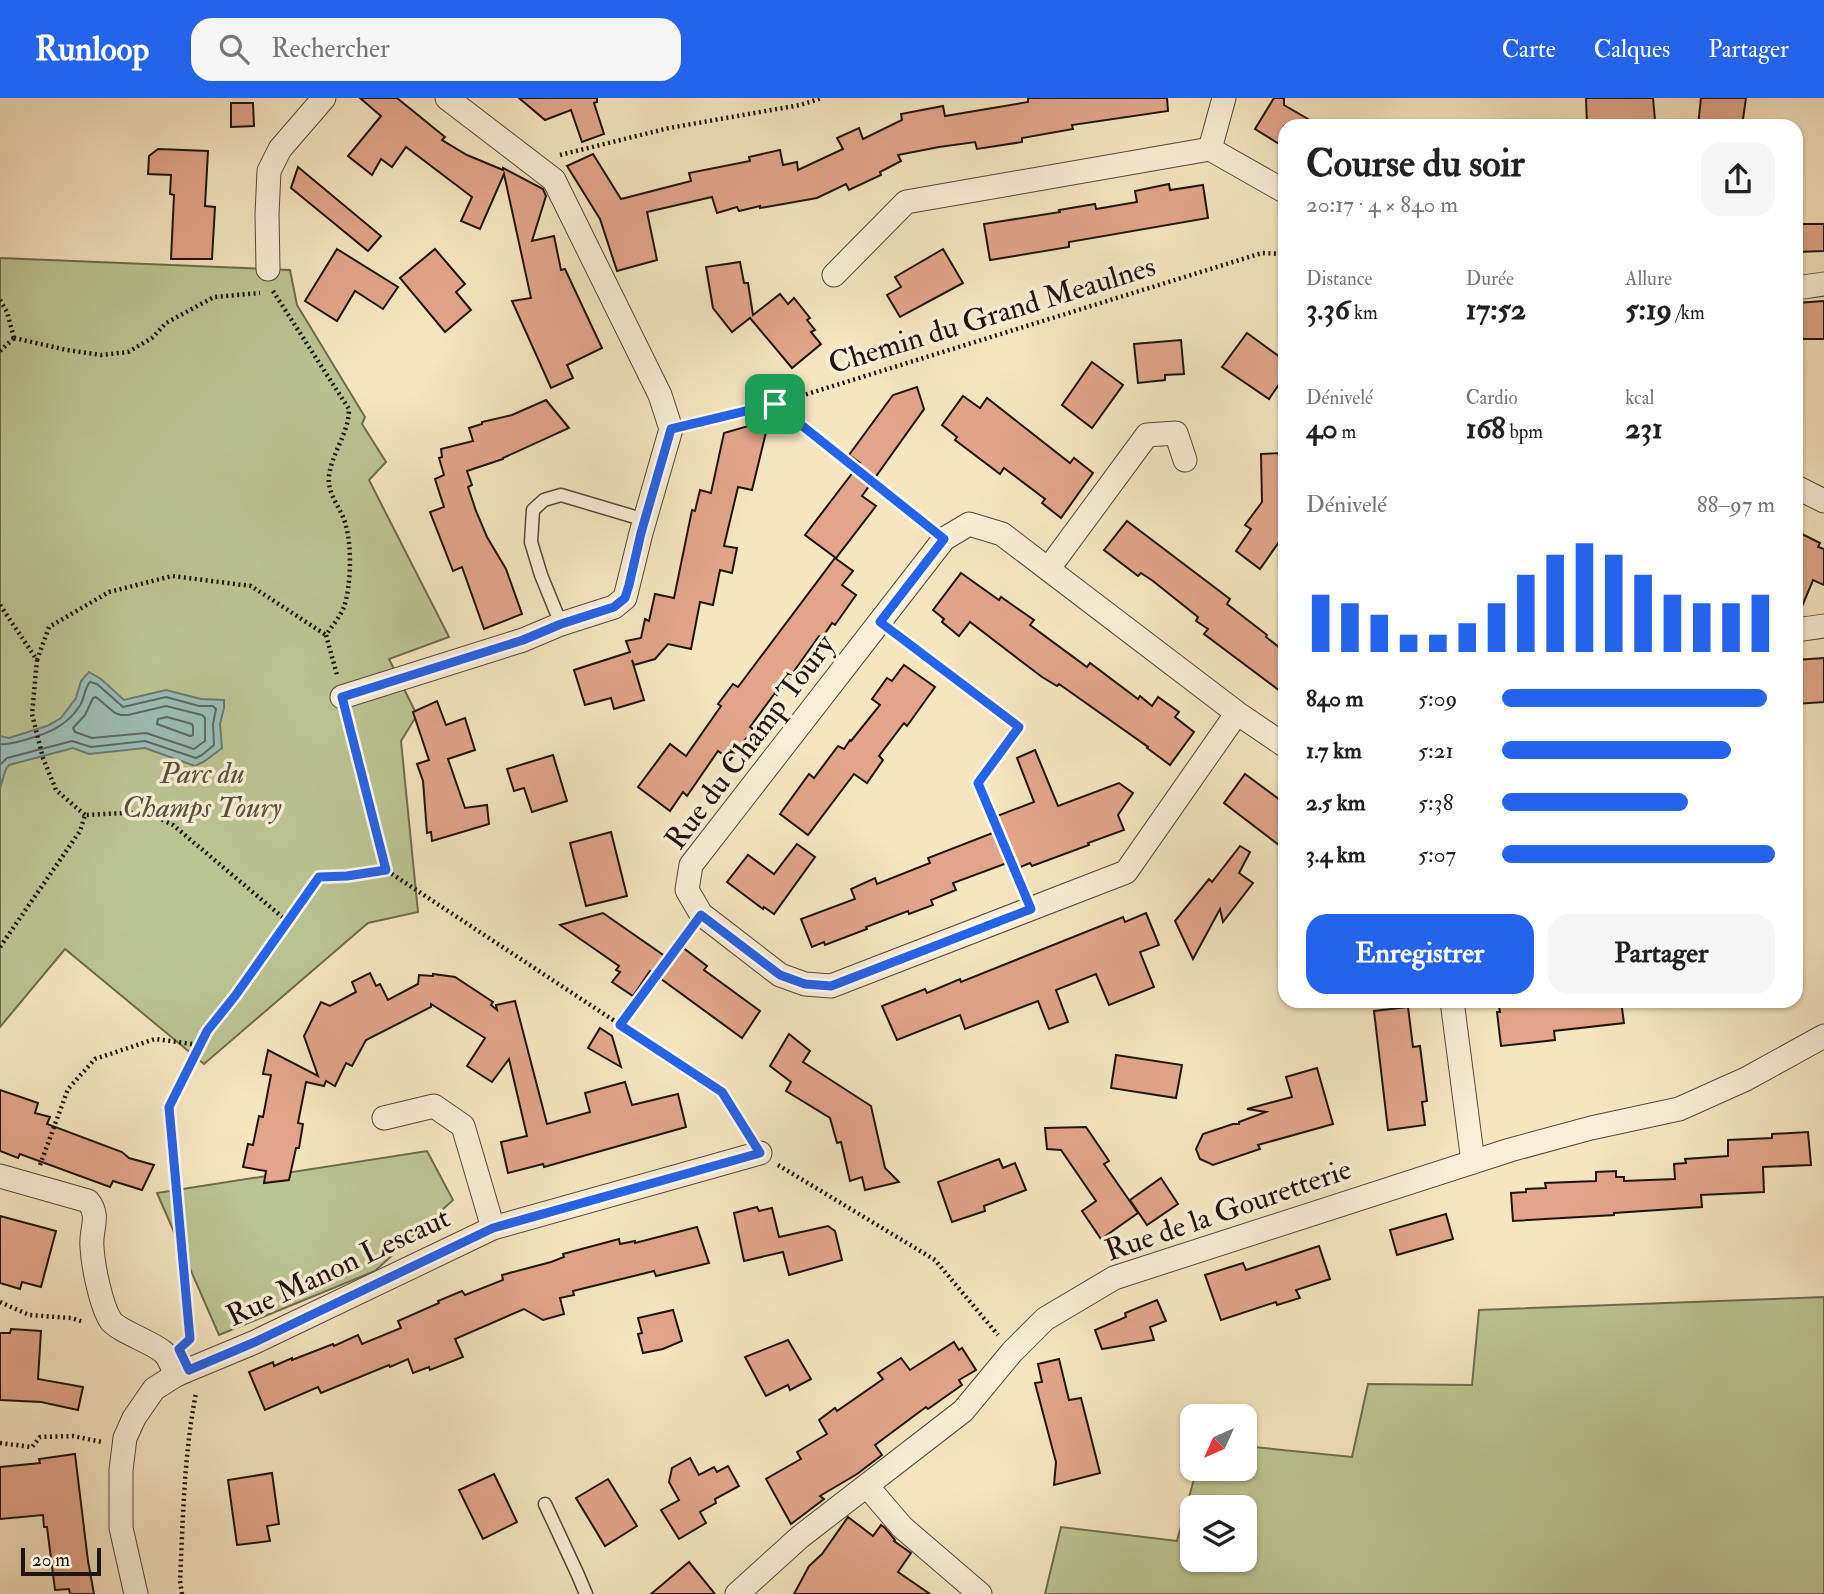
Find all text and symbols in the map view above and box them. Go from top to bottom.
search box [191,18,681,81]
text: Runloop [35,29,149,70]
icon: search [215,30,253,68]
text: Rechercher [271,33,390,65]
text: Carte [1502,34,1556,65]
text: Calques [1594,34,1670,65]
text: Partager [1708,34,1789,65]
text: Course du soir [1306,140,1525,188]
button: share [1701,142,1775,216]
text: 20:17 · 4 × 840 m [1306,190,1458,219]
street label: Chemin du Grand Meaulnes [824,248,1160,382]
text: Distance [1306,267,1372,291]
text: Durée [1466,267,1514,291]
text: Allure [1625,267,1672,291]
text: 3.36 [1306,291,1350,328]
text: 17:52 [1466,291,1526,328]
text: 5:19 [1625,291,1672,328]
text: km [1350,301,1378,325]
text: /km [1672,301,1705,325]
pin [745,374,805,434]
icon: arrive [756,385,794,423]
text: Dénivelé [1306,386,1373,410]
text: Cardio [1466,386,1518,410]
text: kcal [1625,386,1654,410]
text: 40 [1306,410,1338,447]
text: 168 [1466,410,1505,447]
text: 231 [1625,410,1663,447]
text: m [1338,420,1356,444]
text: bpm [1505,420,1543,444]
text: Dénivelé [1306,490,1387,519]
text: 88–97 m [1697,490,1775,519]
street label: Rue du Champ Toury [657,627,843,857]
text: 840 m [1306,684,1364,713]
text: 5:09 [1418,684,1457,713]
text: 1.7 km [1306,736,1362,765]
text: 5:21 [1418,736,1454,765]
park label: Parc du Champs Toury [122,755,283,826]
text: 2.5 km [1306,788,1366,817]
text: 5:38 [1418,788,1453,817]
text: 3.4 km [1306,840,1366,869]
text: 5:07 [1418,840,1456,869]
button: Enregistrer [1306,914,1534,994]
button: Partager [1548,914,1775,994]
street label: Rue de la Gouretterie [1100,1151,1356,1269]
street label: Rue Manon Lescaut [220,1199,456,1335]
north arrow [1180,1404,1256,1480]
map controls [1180,1404,1257,1572]
button: layers [1180,1495,1257,1572]
scale bar [21,1545,102,1577]
text: 20 m [32,1548,70,1572]

